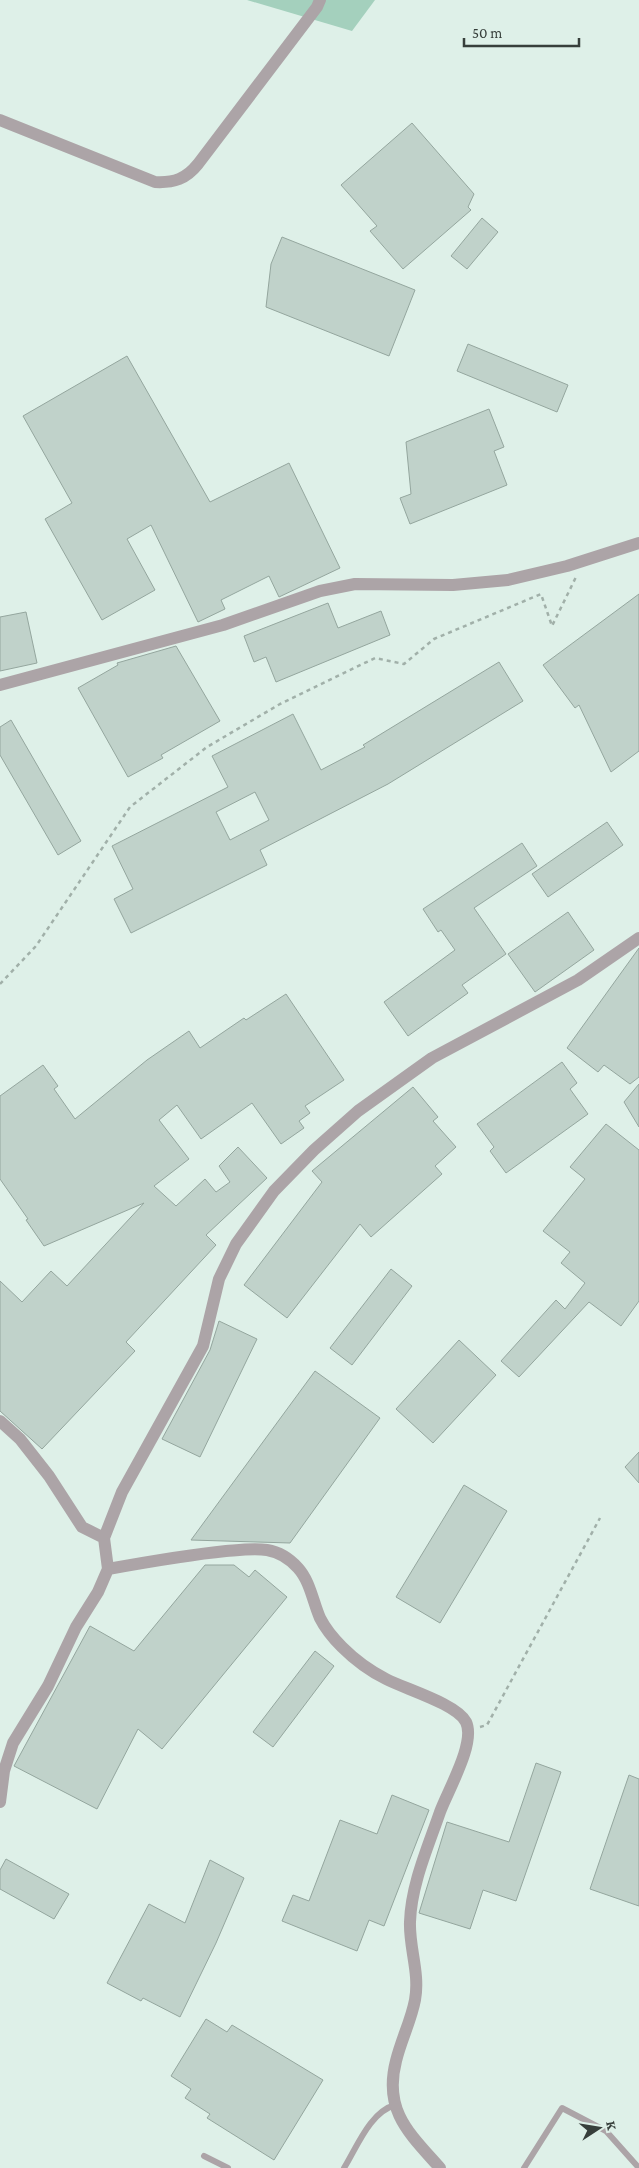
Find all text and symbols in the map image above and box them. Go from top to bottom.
scale bar [464,15,579,47]
text: 50 m [472,25,502,41]
north arrow [574,2103,624,2153]
text: K [603,2119,621,2132]

